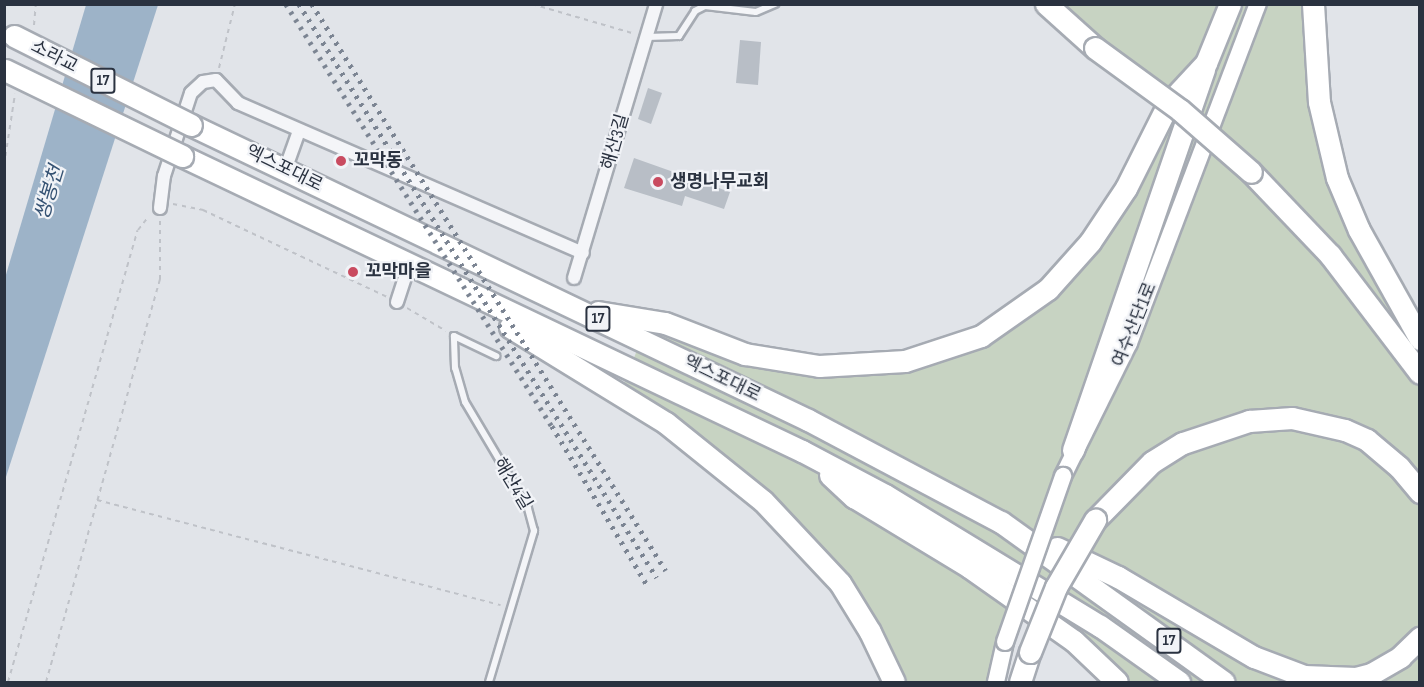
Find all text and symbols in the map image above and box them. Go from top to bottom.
street label: 소라교 [27,36,81,78]
road number: 17 [90,68,116,94]
street label: 해산3길 [598,112,634,172]
street label: 엑스포대로 [242,141,326,197]
place label: 꼬막동 [353,150,403,172]
marker: 꼬막동 [334,154,348,168]
water label: 쌍봉천 [30,163,70,223]
place label: 생명나무교회 [670,171,769,193]
marker: 생명나무교회 [651,175,665,189]
place label: 꼬막마을 [365,261,431,283]
marker: 꼬막마을 [346,265,360,279]
street label: 여수산단1로 [1108,280,1162,370]
road number: 17 [584,306,612,332]
street label: 엑스포대로 [680,351,764,407]
street label: 해산4길 [488,454,536,514]
road number: 17 [1156,628,1182,654]

